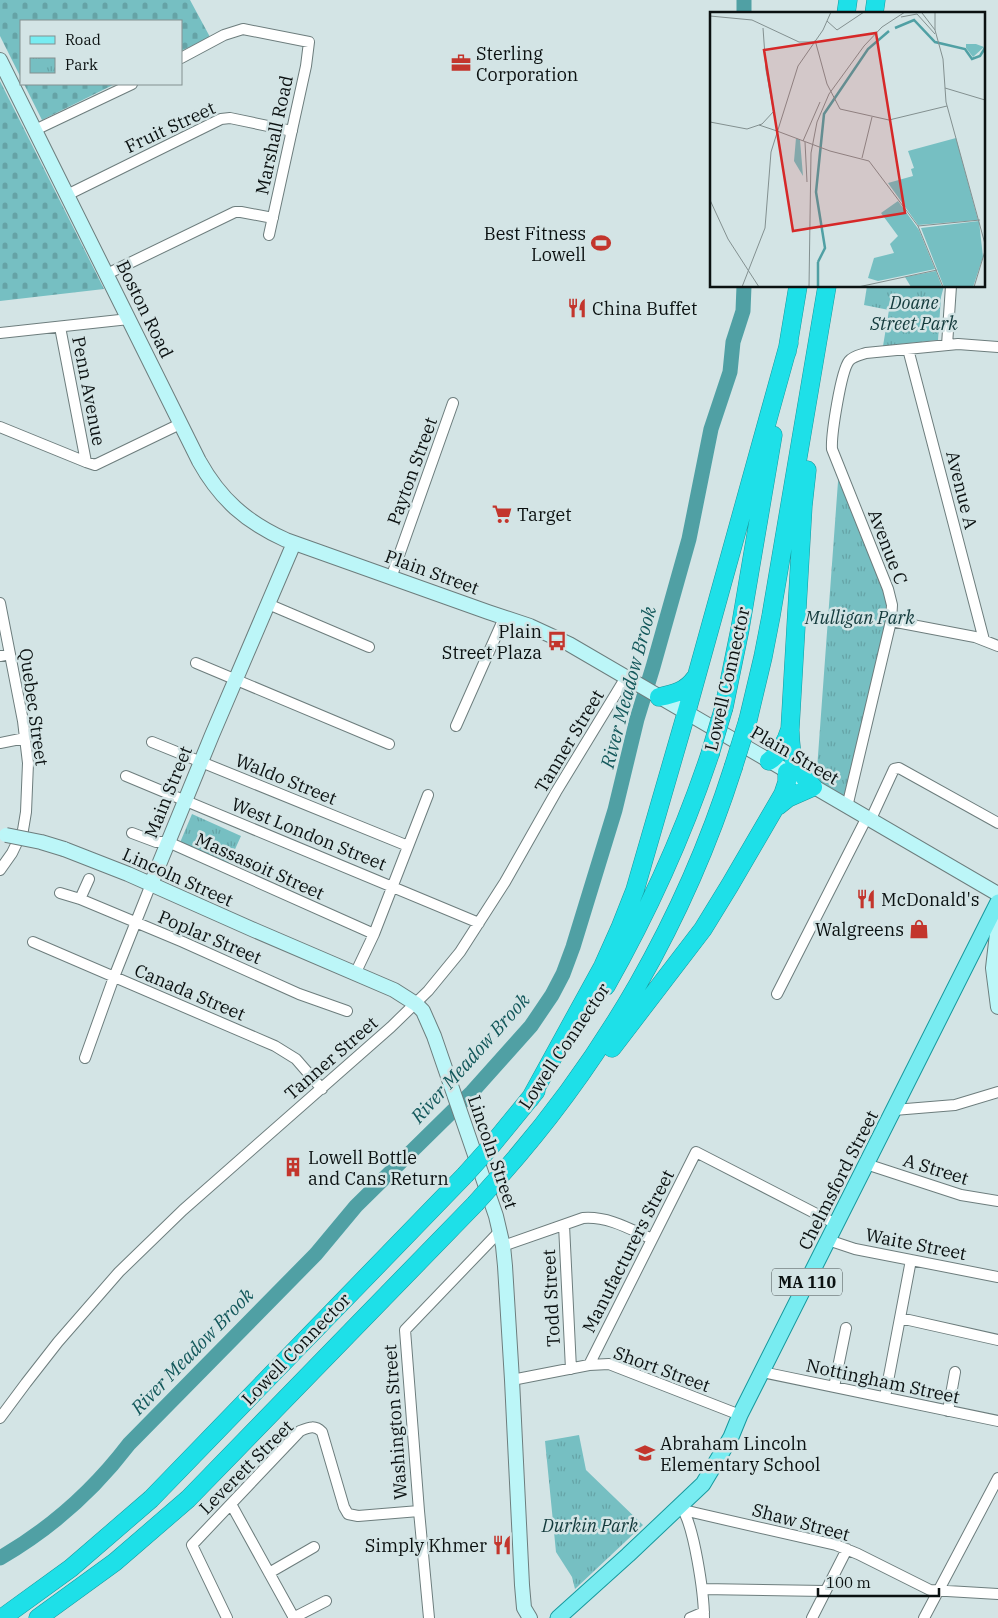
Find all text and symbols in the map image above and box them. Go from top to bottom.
inset map [710,12,986,288]
legend [20,20,182,85]
text: Road [65,30,101,49]
place label: Sterling Corporation [476,42,578,86]
office icon: Sterling Corporation [450,52,472,74]
text: Park [65,55,98,74]
street label: Marshall Road [250,73,298,197]
street label: Fruit Street [121,96,219,158]
place label: Best Fitness Lowell [484,222,586,266]
sports icon: Best Fitness Lowell [590,232,612,254]
street label: Boston Road [111,256,179,362]
park label: Doane Street Park [869,291,958,335]
restaurant icon: China Buffet [566,297,588,319]
place label: China Buffet [592,297,697,320]
street label: Penn Avenue [67,334,111,448]
street label: Payton Street [382,414,442,528]
street label: Avenue A [941,449,983,532]
supermarket icon: Target [491,503,513,525]
place label: Target [517,503,572,526]
street label: Avenue C [863,506,913,588]
street label: Plain Street [382,544,482,600]
water label: River Meadow Brook [595,603,661,771]
street label: Lowell Connector [699,605,755,753]
park label: Mulligan Park [804,606,915,629]
place label: Plain Street Plaza [442,620,542,664]
bus stop icon: Plain Street Plaza [546,630,568,652]
street label: Quebec Street [14,647,54,767]
street label: Tanner Street [529,685,609,797]
street label: Plain Street [747,720,843,790]
street label: Main Street [139,743,197,841]
street label: Waldo Street [232,748,340,810]
street label: West London Street [228,792,390,876]
street label: Massasoit Street [192,827,328,905]
street label: Lincoln Street [119,842,237,912]
restaurant icon: McDonald's [855,888,877,910]
place label: McDonald's [881,888,980,911]
street label: Poplar Street [155,905,265,969]
place label: Walgreens [815,918,904,941]
shop icon: Walgreens [908,918,930,940]
street label: Canada Street [131,958,249,1026]
street label: Lowell Connector [513,979,615,1113]
water label: River Meadow Brook [405,987,535,1129]
street label: Tanner Street [280,1011,382,1105]
street label: Lincoln Street [463,1092,523,1212]
street label: Chelmsford Street [793,1106,883,1254]
place label: Lowell Bottle and Cans Return [308,1146,449,1190]
street label: A Street [901,1148,971,1190]
building icon: Lowell Bottle and Cans Return [282,1156,304,1178]
street label: Manufacturers Street [577,1166,679,1336]
street label: Waite Street [863,1223,969,1265]
street label: Todd Street [537,1249,565,1347]
road number: MA 110 [772,1268,842,1295]
water label: River Meadow Brook [125,1282,259,1420]
street label: Lowell Connector [237,1288,355,1410]
street label: Short Street [611,1341,713,1397]
street label: Washington Street [378,1343,412,1501]
street label: Nottingham Street [804,1353,962,1409]
street label: Leverett Street [194,1415,298,1519]
place label: Abraham Lincoln Elementary School [660,1432,820,1476]
school or university icon: Abraham Lincoln Elementary School [634,1442,656,1464]
street label: Shaw Street [750,1498,852,1546]
park label: Durkin Park [541,1514,639,1537]
place label: Simply Khmer [365,1534,487,1557]
restaurant icon: Simply Khmer [491,1534,513,1556]
scale bar [818,1566,939,1598]
text: 100 m [826,1573,871,1592]

